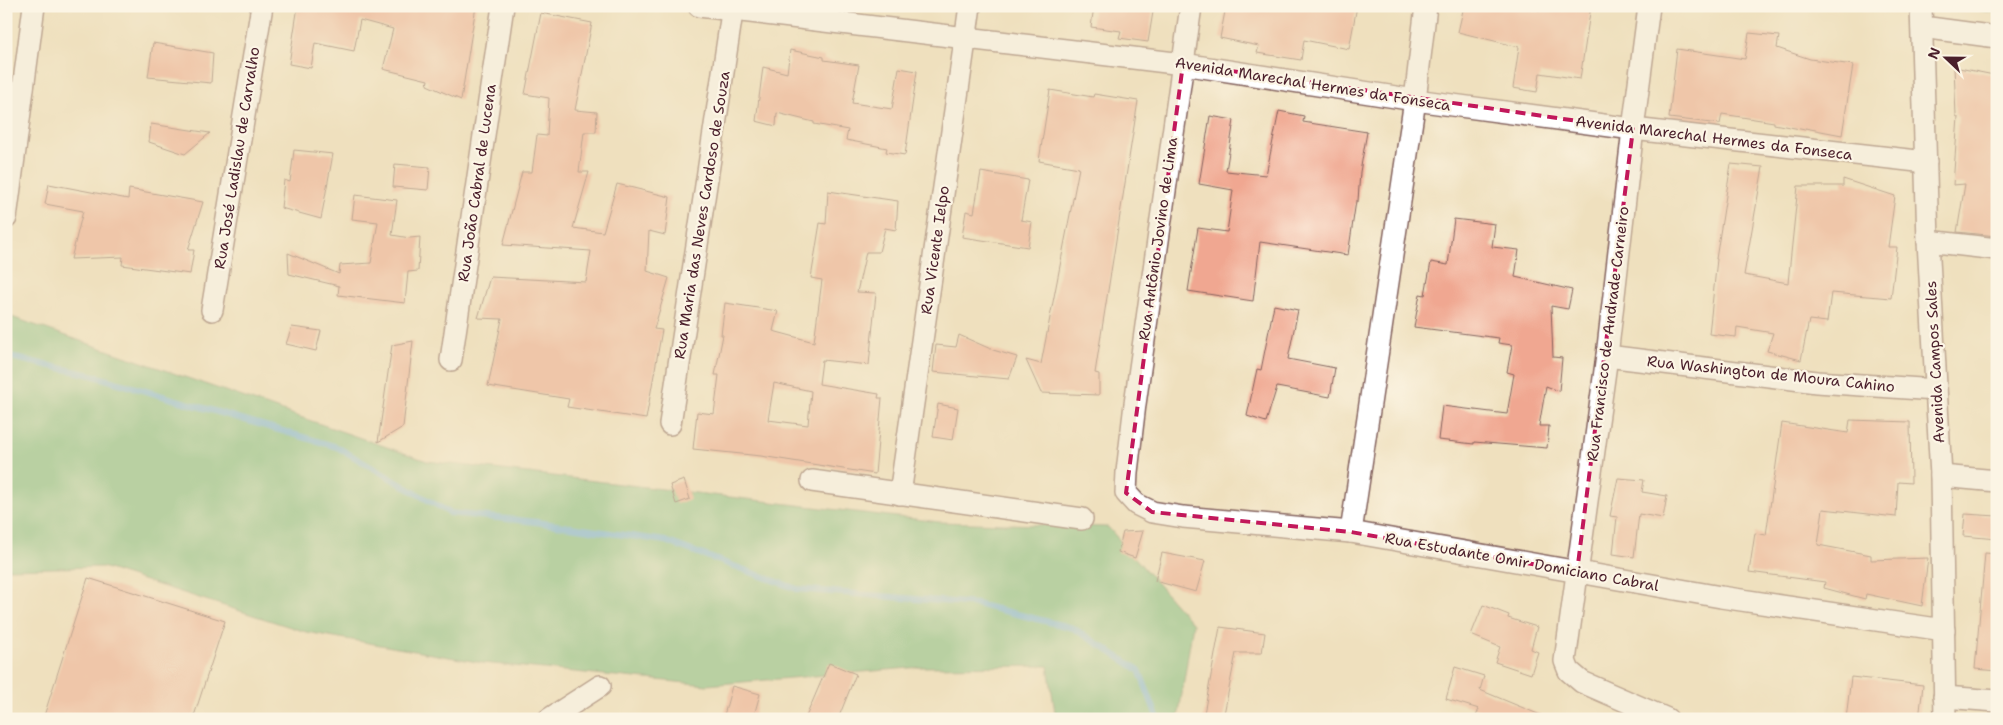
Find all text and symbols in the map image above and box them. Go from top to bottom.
north arrow [1920,32,1970,82]
text: N [1924,45,1944,62]
street label: Rua José Ladislau de Carvalho [210,46,264,270]
street label: Avenida Marechal Hermes da Fonseca [1174,52,1453,116]
street label: Rua Maria das Neves Cardoso de Souza [669,69,735,361]
street label: Rua João Cabral de Lucena [453,82,501,283]
street label: Avenida Marechal Hermes da Fonseca [1574,111,1854,165]
street label: Rua Antônio Jovino de Lima [1134,135,1182,342]
street label: Rua Vicente Ielpo [916,184,954,316]
street label: Rua Francisco de Andrade Carneiro [1582,205,1634,463]
street label: Avenida Campos Sales [1921,280,1949,444]
street label: Rua Washington de Moura Cahino [1646,351,1896,397]
street label: Rua Estudante Omir Domiciano Cabral [1383,528,1661,596]

